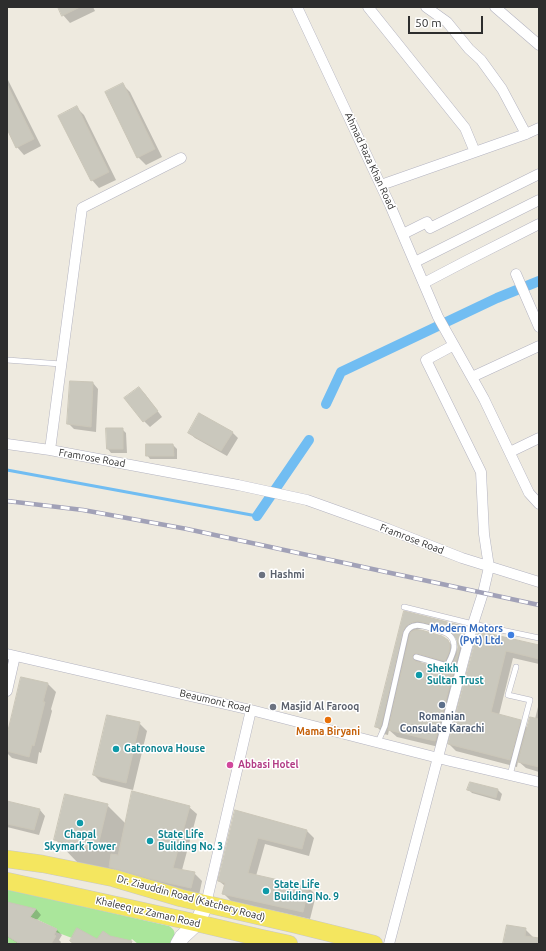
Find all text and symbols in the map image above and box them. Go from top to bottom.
scale bar [410,8,485,34]
text: 50 m [415,16,442,29]
street label: Ahmad Raza Khan Road [342,111,398,211]
street label: Framrose Road [58,446,126,470]
street label: Framrose Road [378,521,446,557]
place label: Hashmi [270,569,305,581]
marker: Hashmi [257,570,267,580]
place label: Modern Motors (Pvt) Ltd. [430,623,503,646]
marker: Modern Motors (Pvt) Ltd. [506,630,516,640]
place label: Sheikh Sultan Trust [427,663,484,686]
marker: Sheikh Sultan Trust [414,670,424,680]
street label: Beaumont Road [178,687,252,715]
marker: Romanian Consulate Karachi [437,700,447,710]
place label: Masjid Al Farooq [281,701,359,713]
marker: Masjid Al Farooq [268,702,278,712]
place label: Romanian Consulate Karachi [400,711,484,734]
marker: Mama Biryani [323,715,333,725]
place label: Mama Biryani [296,726,360,738]
place label: Gatronova House [124,743,205,755]
marker: Gatronova House [111,744,121,754]
place label: Abbasi Hotel [238,759,299,771]
marker: Abbasi Hotel [225,760,235,770]
marker: Chapal Skymark Tower [75,818,85,828]
place label: Chapal Skymark Tower [44,829,116,852]
place label: State Life Building No. 3 [158,829,223,852]
marker: State Life Building No. 3 [145,836,155,846]
street label: Dr. Ziauddin Road (Katchery Road) [115,872,267,924]
place label: State Life Building No. 9 [274,879,339,902]
marker: State Life Building No. 9 [261,886,271,896]
street label: Khaleeq uz Zaman Road [95,894,201,930]

